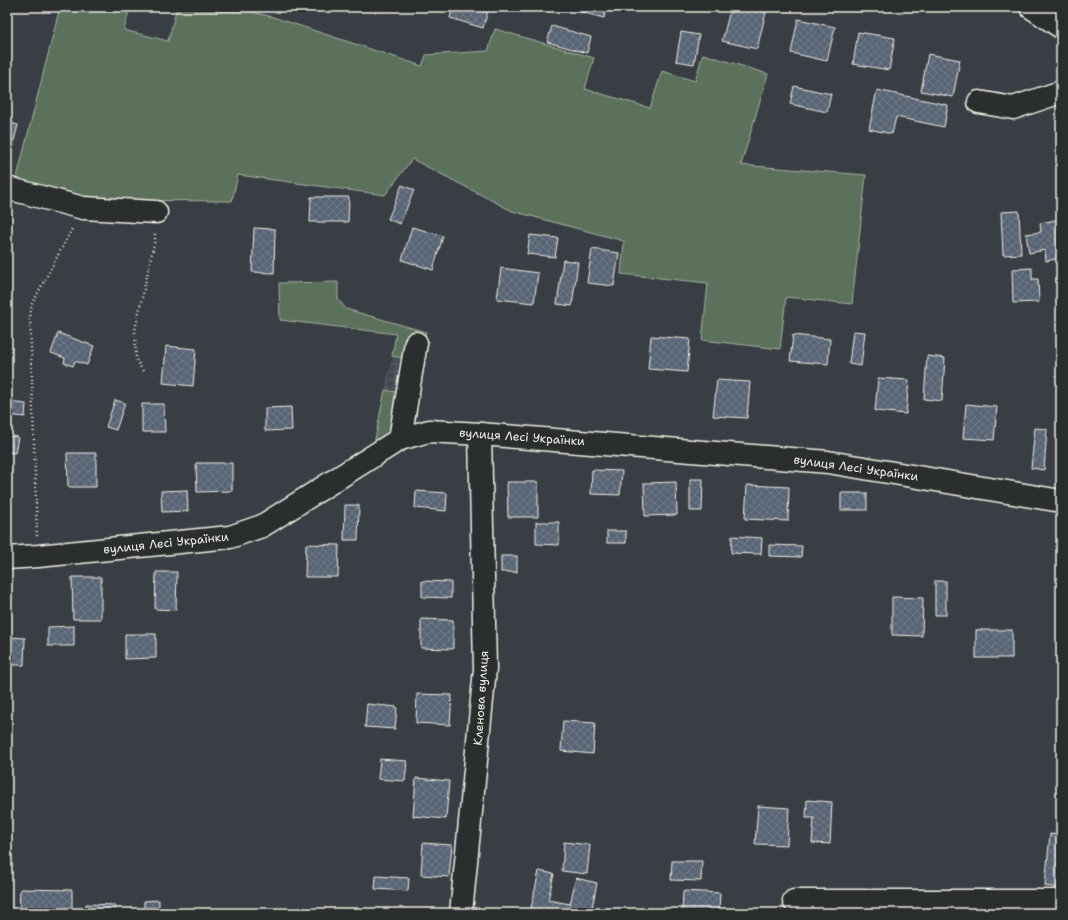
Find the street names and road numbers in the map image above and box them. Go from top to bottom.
street label: вулиця Лесі Українки [459,425,585,449]
street label: вулиця Лесі Українки [793,451,920,485]
street label: вулиця Лесі Українки [103,528,230,558]
street label: Кленова вулиця [470,650,492,746]

